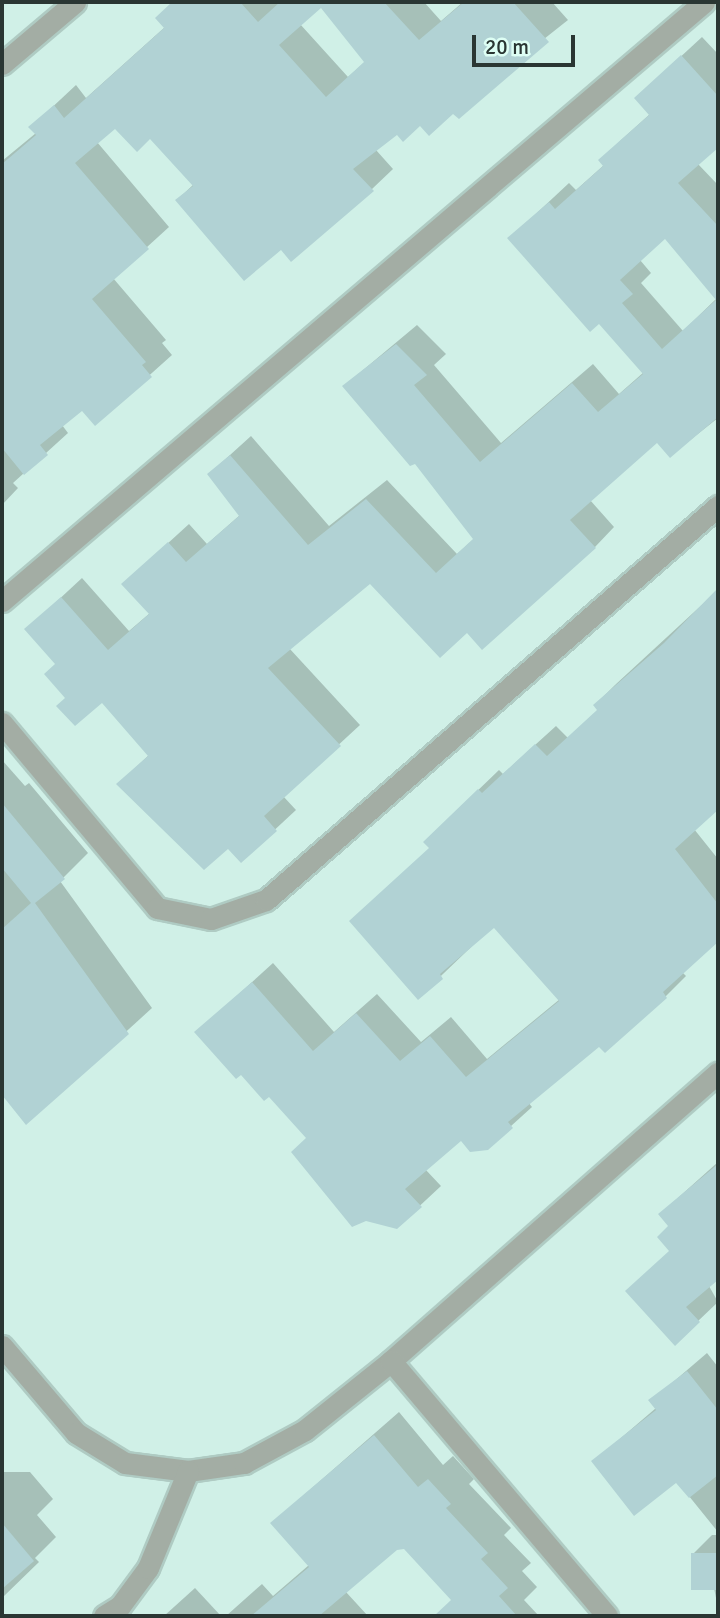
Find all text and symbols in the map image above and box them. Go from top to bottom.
scale bar [475,21,578,65]
text: 20 m [485,34,529,60]

